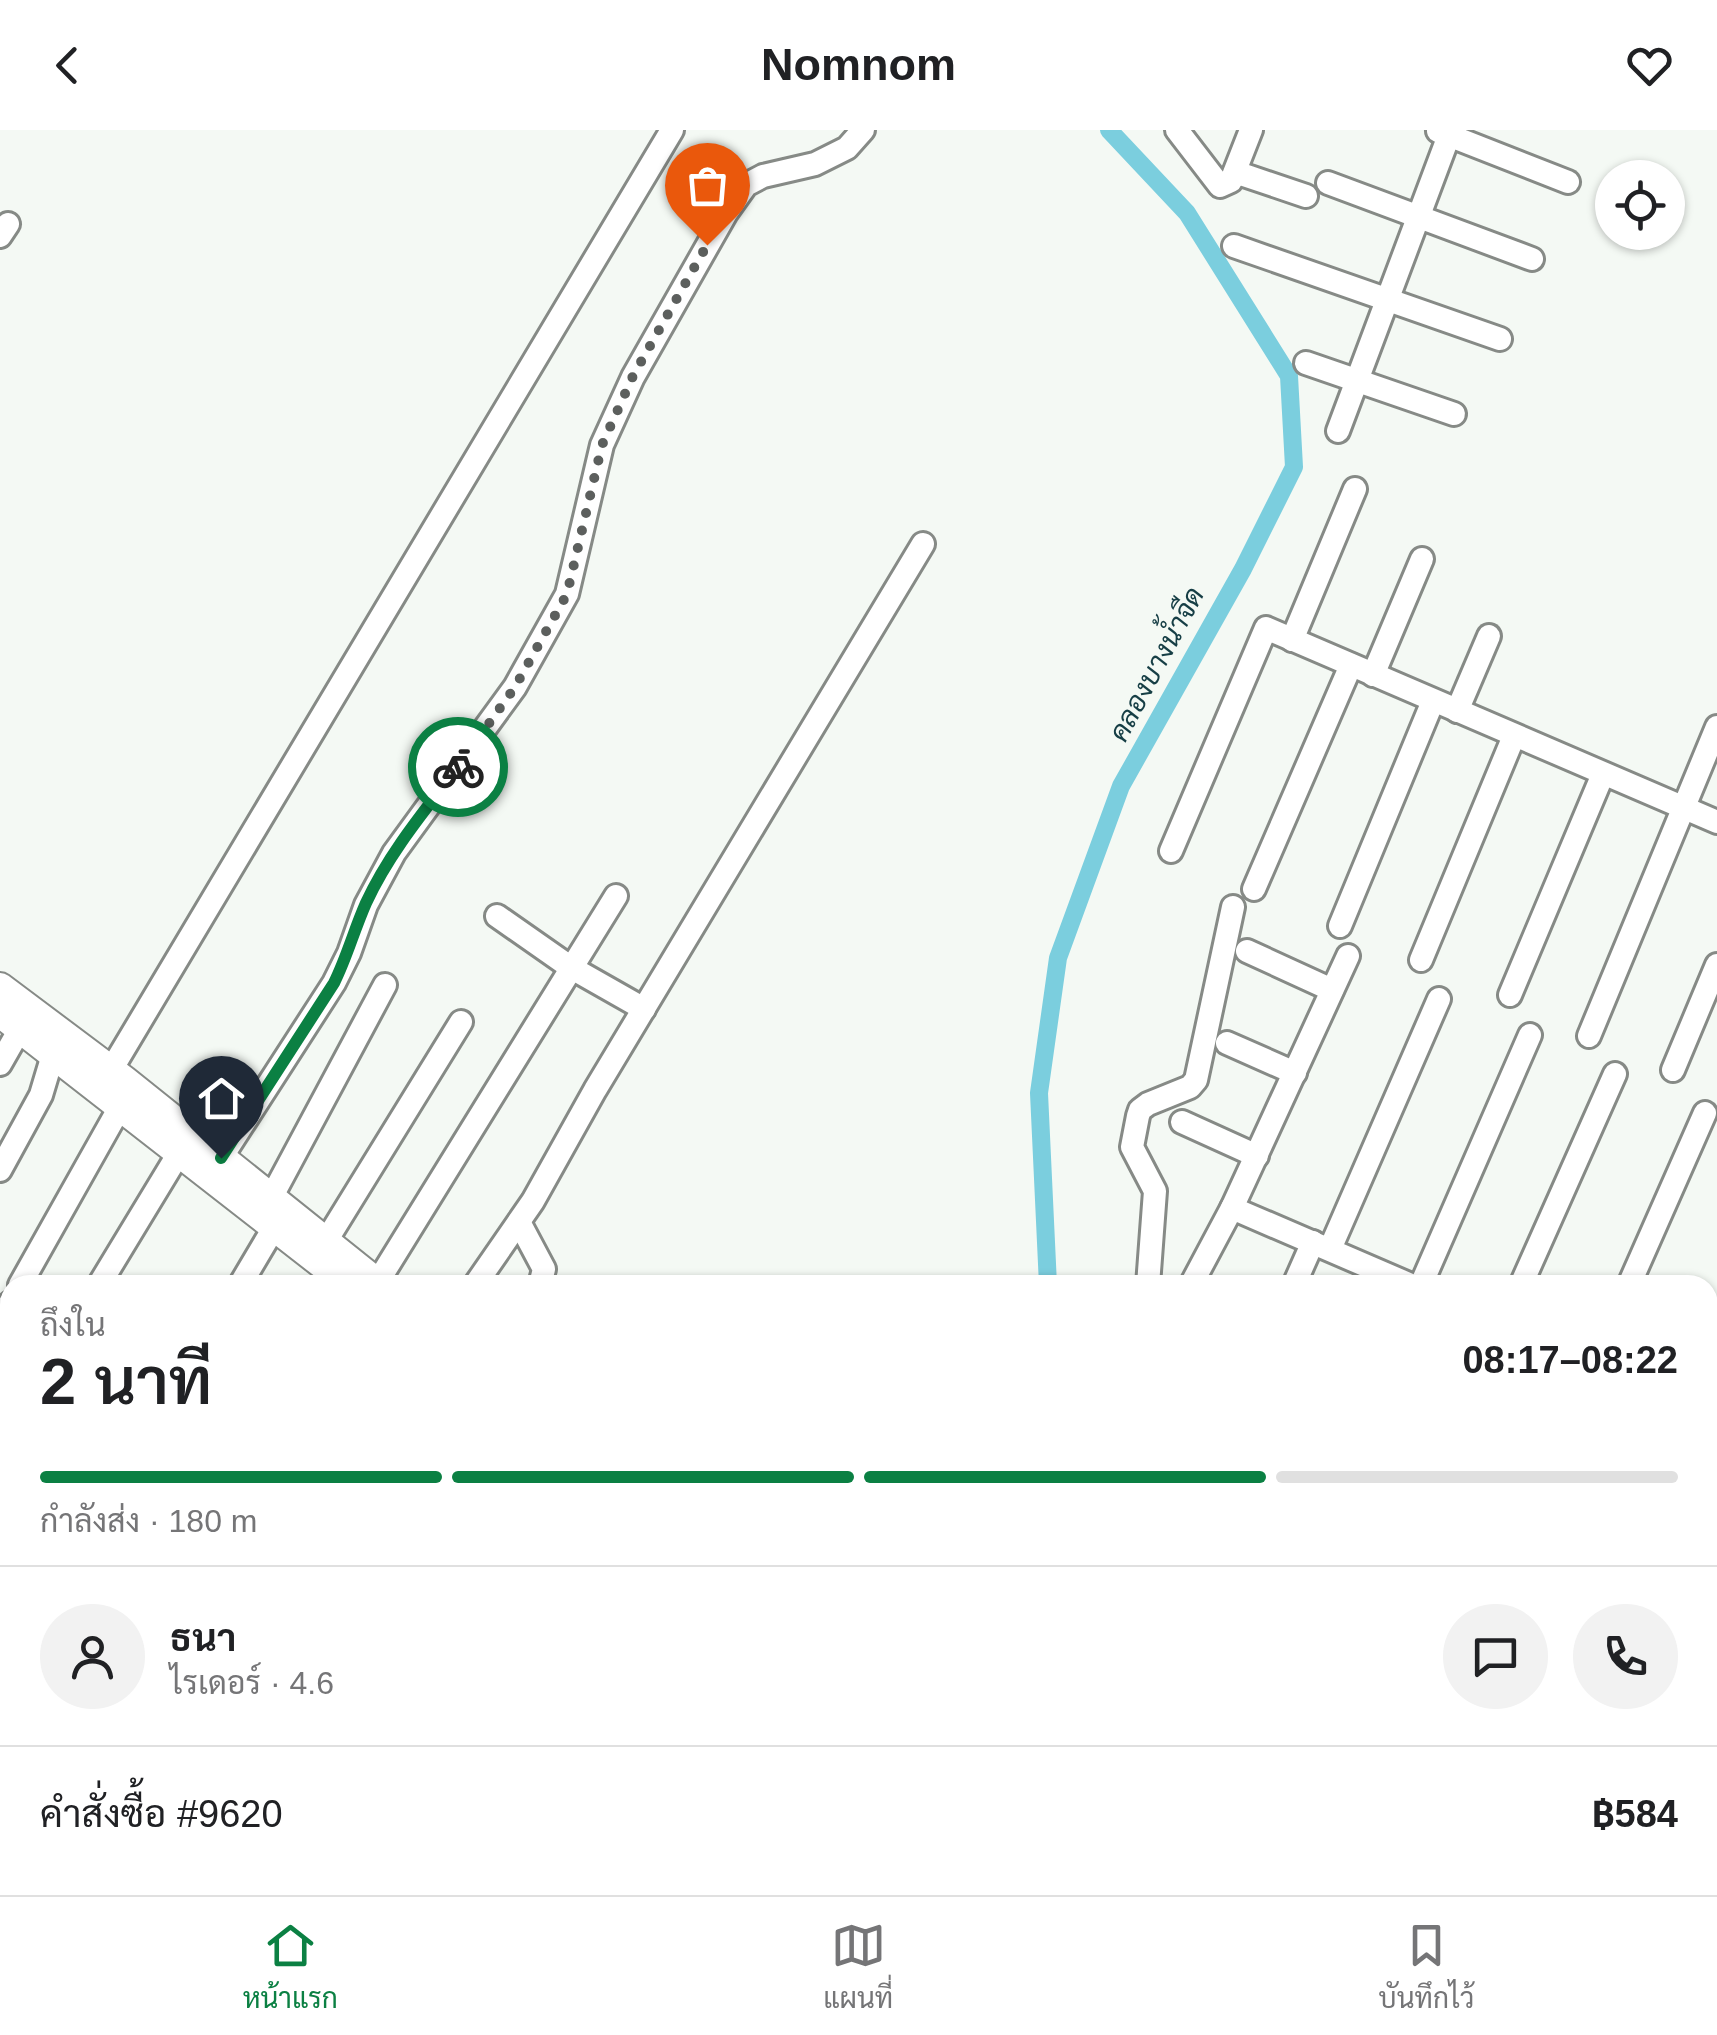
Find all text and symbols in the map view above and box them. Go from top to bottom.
icon: back [40,38,95,93]
icon: heart [1622,38,1677,93]
text: Nomnom [761,39,956,90]
pin [665,143,750,246]
icon: bag [680,158,735,213]
map controls [1595,160,1685,250]
button: locate [1595,160,1685,250]
water label: คลองบางน้ำจืด [1095,578,1210,747]
courier [408,717,508,817]
icon: bike [431,740,486,795]
pin [179,1056,264,1159]
icon: home [194,1071,249,1126]
text: ถึงใน [40,1307,106,1343]
text: 08:17–08:22 [1462,1339,1678,1381]
text: 2 นาที [40,1345,212,1418]
text: กำลังส่ง · 180 m [40,1503,258,1539]
button: person [40,1604,145,1709]
button: chat [1443,1604,1548,1709]
button: phone [1573,1604,1678,1709]
text: ธนา [170,1617,236,1659]
text: ไรเดอร์ · 4.6 [170,1665,334,1701]
text: คำสั่งซื้อ #9620 [40,1793,283,1835]
text: ฿584 [1592,1793,1678,1835]
tab: หน้าแรก [243,1918,338,2015]
tab: แผนที่ [823,1918,893,2015]
tab: บันทึกไว้ [1379,1918,1474,2015]

